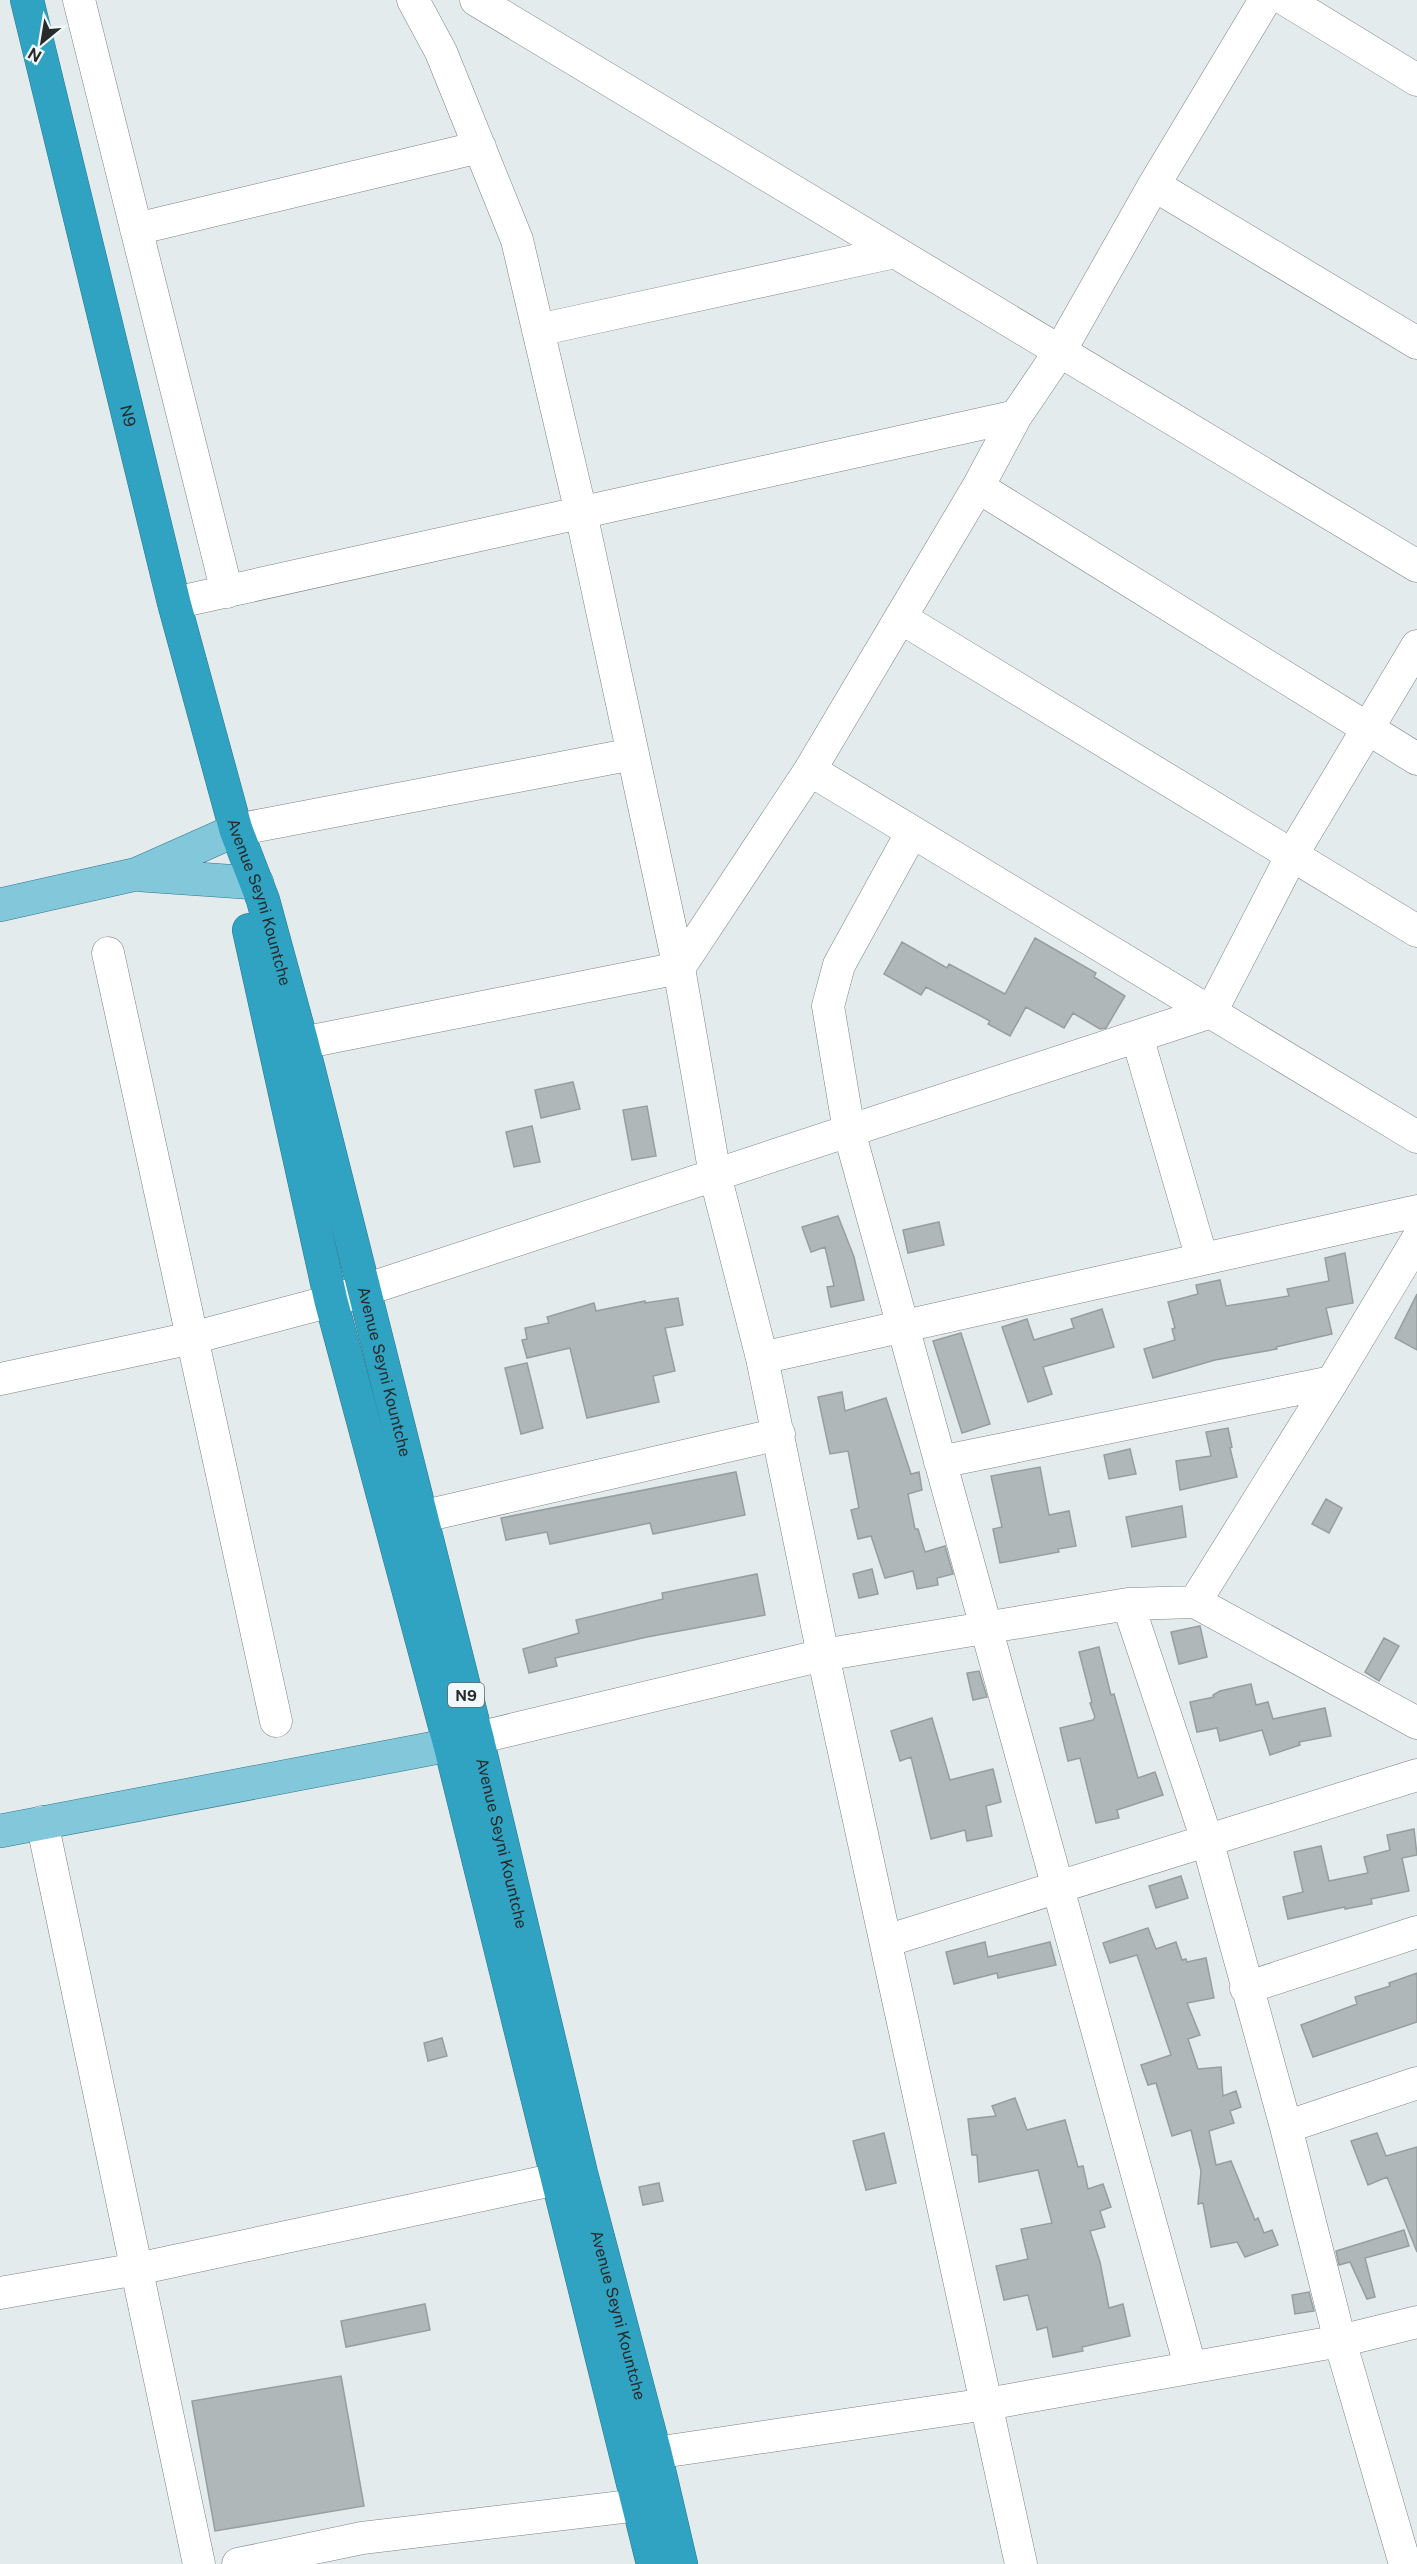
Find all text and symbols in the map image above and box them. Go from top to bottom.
north arrow [12,12,72,72]
text: N [25,43,45,66]
street label: N9 [117,403,140,429]
street label: Avenue Seyni Kountche [224,816,295,988]
street label: Avenue Seyni Kountche [354,1284,415,1459]
road number: N9 [448,1683,484,1707]
street label: Avenue Seyni Kountche [473,1756,532,1930]
street label: Avenue Seyni Kountche [587,2228,650,2402]

